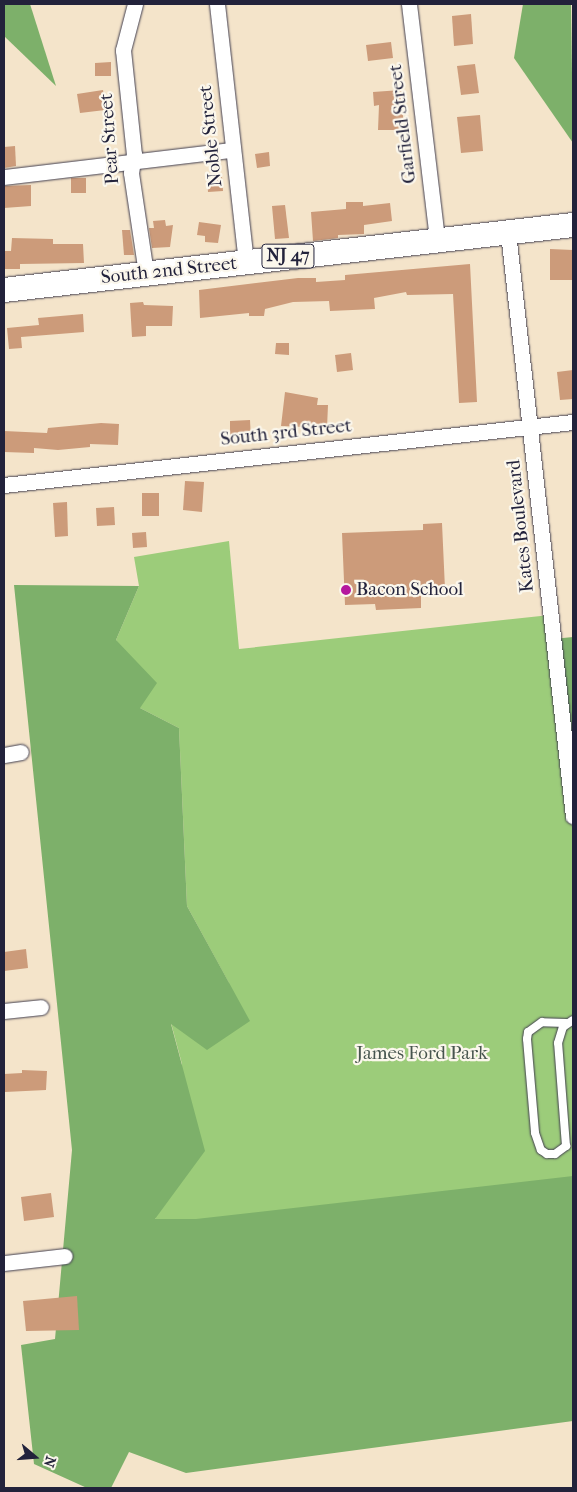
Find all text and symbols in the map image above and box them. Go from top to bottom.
street label: Garfield Street [384,63,422,185]
street label: Noble Street [194,84,228,188]
street label: Pear Street [95,93,125,185]
road number: NJ 47 [260,240,316,272]
street label: South 2nd Street [100,253,238,289]
street label: South 3rd Street [219,415,353,451]
street label: Kates Boulevard [503,459,539,593]
place label: Bacon School [356,579,463,601]
marker: Bacon School [340,584,352,596]
park label: James Ford Park [356,1043,488,1065]
north arrow [10,1432,60,1482]
text: N [40,1454,59,1469]

